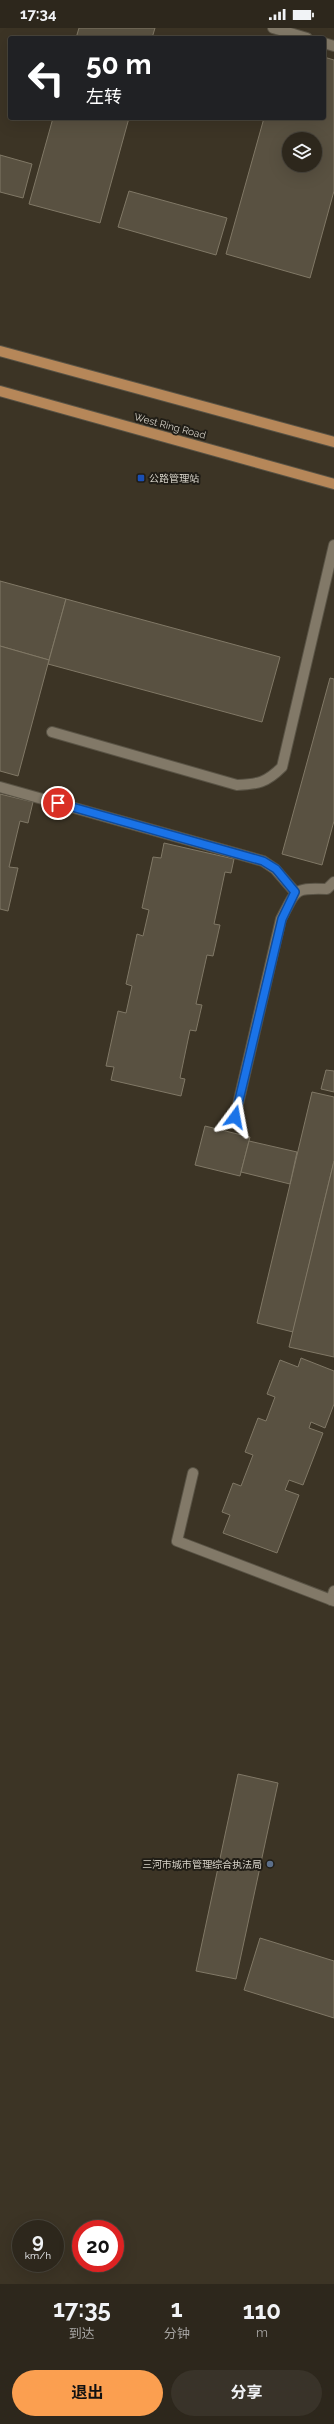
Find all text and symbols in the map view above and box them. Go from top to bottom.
text: 17:34 [20,5,56,23]
text: 50 m [86,48,152,81]
icon: left [20,52,72,104]
text: 左转 [86,86,122,107]
map controls [282,132,322,172]
button: layers [282,132,322,172]
street label: West Ring Road [133,411,207,441]
marker: 公路管理站 [136,473,146,483]
place label: 公路管理站 [149,473,199,484]
pin [41,786,75,820]
icon: arrive [47,792,69,814]
position arrow [214,1096,256,1138]
place label: 三河市城市管理综合执法局 [142,1859,262,1870]
marker: 三河市城市管理综合执法局 [265,1859,275,1869]
speed limit sign: 20 [72,2220,124,2272]
text: 9 [32,2229,44,2253]
text: km/h [25,2250,51,2261]
text: 17:35 [53,2294,111,2323]
text: 1 [171,2294,183,2323]
text: 110 [243,2296,281,2325]
text: m [256,2325,268,2340]
text: 到达 [69,2326,95,2341]
text: 分钟 [164,2326,190,2341]
button: 退出 [12,2370,163,2416]
button: 分享 [171,2370,322,2416]

